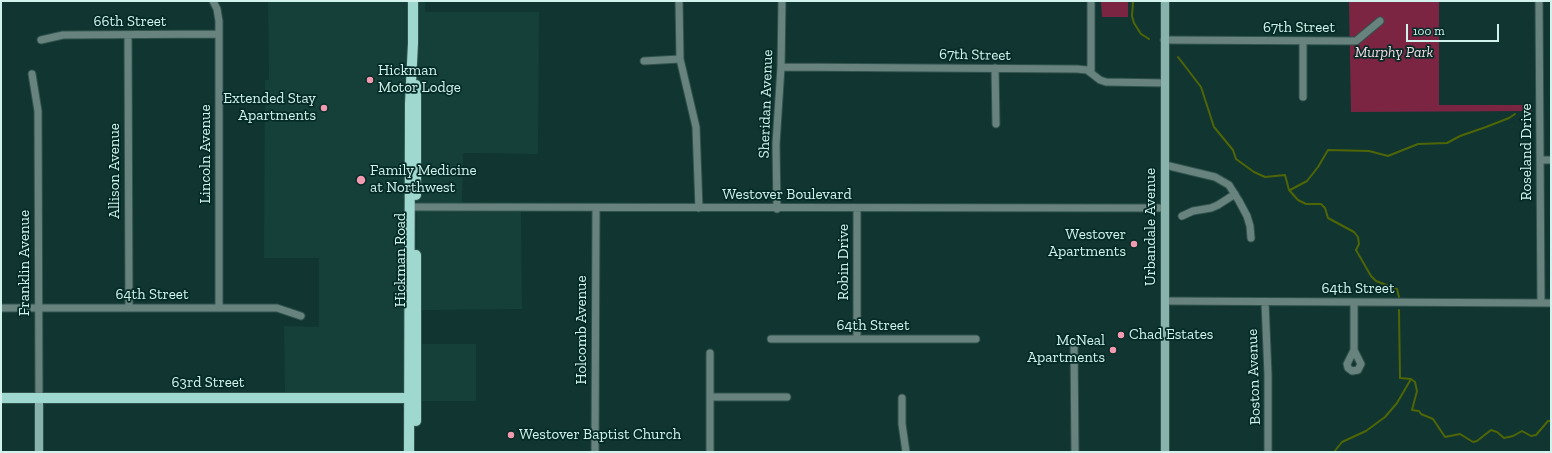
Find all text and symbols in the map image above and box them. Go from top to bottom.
street label: 66th Street [94,13,166,31]
scale bar [1408,16,1501,42]
street label: 67th Street [1263,19,1335,37]
text: 100 m [1413,24,1445,38]
park label: Murphy Park [1355,44,1433,62]
street label: 67th Street [939,45,1011,65]
street label: Sheridan Avenue [755,49,777,159]
place label: Hickman Motor Lodge [378,62,461,97]
marker: Hickman Motor Lodge [365,75,375,85]
place label: Extended Stay Apartments [223,90,316,125]
marker: Extended Stay Apartments [319,103,329,113]
street label: Roseland Drive [1518,103,1536,201]
street label: Lincoln Avenue [197,104,215,204]
street label: Allison Avenue [106,123,124,219]
place label: Family Medicine at Northwest [370,162,477,197]
street label: Urbandale Avenue [1142,168,1160,286]
marker: Family Medicine at Northwest [355,174,367,186]
street label: Westover Boulevard [722,186,852,204]
street label: Franklin Avenue [16,210,34,316]
street label: Hickman Road [392,213,410,307]
street label: Robin Drive [835,224,853,300]
place label: Westover Apartments [1048,226,1126,261]
marker: Westover Apartments [1129,239,1139,249]
street label: Holcomb Avenue [573,275,591,385]
street label: 64th Street [1322,280,1394,298]
street label: 64th Street [116,286,188,304]
street label: 64th Street [837,317,909,335]
place label: Chad Estates [1129,326,1213,344]
street label: Boston Avenue [1243,329,1265,425]
marker: Chad Estates [1116,330,1126,340]
place label: McNeal Apartments [1027,332,1105,367]
marker: McNeal Apartments [1108,345,1118,355]
street label: 63rd Street [172,374,244,392]
place label: Westover Baptist Church [519,426,681,444]
marker: Westover Baptist Church [506,430,516,440]

